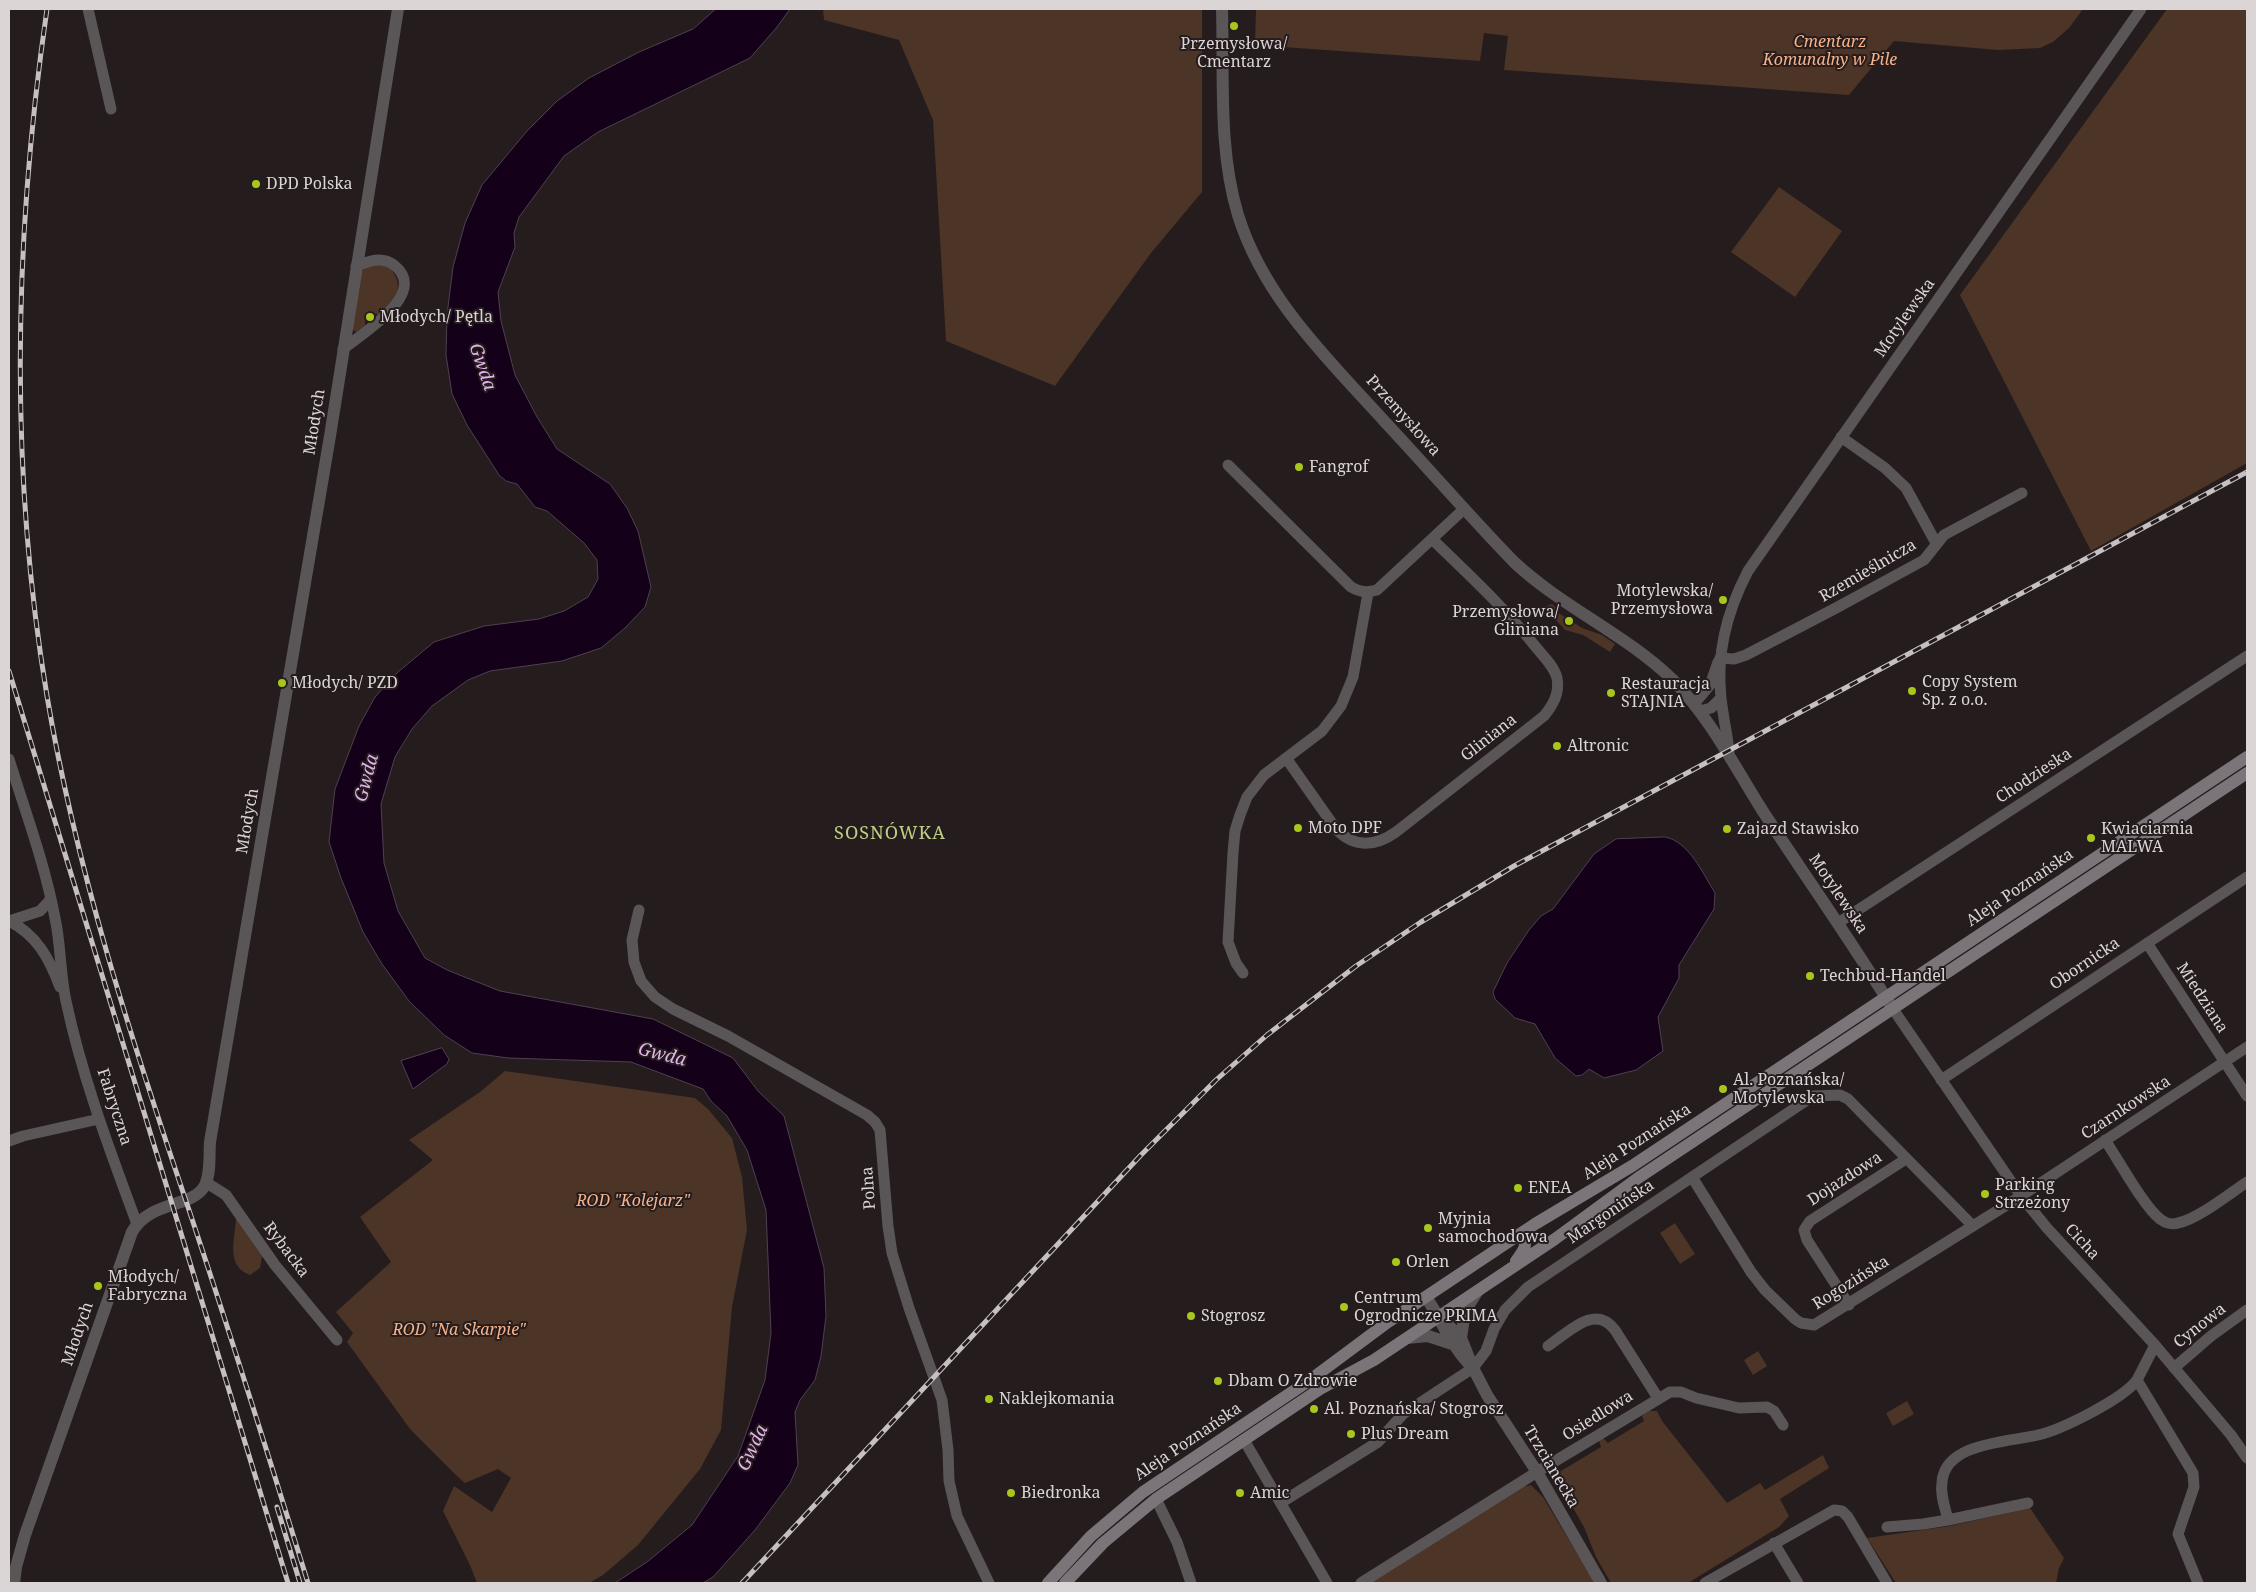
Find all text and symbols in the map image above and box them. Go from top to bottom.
marker: Przemysłowa/ Cmentarz [1228,20,1240,32]
park label: Cmentarz Komunalny w Pile [1763,32,1897,70]
place label: Przemysłowa/ Cmentarz [1181,34,1287,72]
place label: DPD Polska [266,174,353,194]
marker: DPD Polska [250,178,262,190]
street label: Motylewska [1871,275,1939,361]
place label: Młodych/ Pętla [380,307,493,327]
marker: Młodych/ Pętla [364,311,376,323]
water label: Gwda [464,341,500,393]
street label: Przemysłowa [1362,372,1444,460]
street label: Młodych [300,388,330,456]
place label: Fangrof [1309,457,1368,477]
marker: Fangrof [1293,461,1305,473]
street label: Rzemieślnicza [1816,536,1920,606]
place label: Motylewska/ Przemysłowa [1611,581,1713,619]
marker: Motylewska/ Przemysłowa [1717,594,1729,606]
place label: Przemysłowa/ Gliniana [1452,602,1559,640]
marker: Przemysłowa/ Gliniana [1563,615,1575,627]
place label: Copy System Sp. z o.o. [1922,672,2018,710]
place label: Młodych/ PZD [292,673,398,693]
place label: Restauracja STAJNIA [1621,674,1710,712]
marker: Młodych/ PZD [276,677,288,689]
marker: Copy System Sp. z o.o. [1906,685,1918,697]
marker: Restauracja STAJNIA [1605,687,1617,699]
street label: Gliniana [1457,710,1521,766]
place label: Altronic [1567,736,1629,756]
marker: Altronic [1551,740,1563,752]
street label: Chodzieska [1993,744,2075,808]
water label: Gwda [350,752,384,804]
street label: Młodych [233,787,263,855]
place label: Moto DPF [1308,818,1382,838]
place label: Zajazd Stawisko [1737,819,1859,839]
place label: Kwiaciarnia MALWA [2101,819,2194,857]
marker: Moto DPF [1292,822,1304,834]
district label: SOSNÓWKA [833,823,947,845]
marker: Zajazd Stawisko [1721,823,1733,835]
marker: Kwiaciarnia MALWA [2085,832,2097,844]
street label: Aleja Poznańska [1963,845,2077,931]
street label: Motylewska [1804,851,1872,937]
street label: Obornicka [2046,934,2124,994]
street label: Miedziana [2172,959,2232,1037]
place label: Techbud-Handel [1820,966,1946,986]
marker: Techbud-Handel [1804,970,1816,982]
water label: Gwda [636,1039,688,1071]
street label: Fabryczna [93,1066,135,1148]
place label: Al. Poznańska/ Motylewska [1733,1070,1844,1108]
street label: Czarnkowska [2078,1072,2174,1144]
marker: Al. Poznańska/ Motylewska [1717,1083,1729,1095]
street label: Aleja Poznańska [1579,1100,1695,1184]
street label: Dojazdowa [1804,1148,1886,1210]
street label: Polna [858,1166,880,1210]
place label: Parking Strzeżony [1995,1175,2070,1213]
street label: Margonińska [1564,1176,1658,1248]
place label: ENEA [1528,1178,1571,1198]
marker: ENEA [1512,1182,1524,1194]
marker: Parking Strzeżony [1979,1188,1991,1200]
park label: ROD "Kolejarz" [576,1191,690,1211]
place label: Myjnia samochodowa [1438,1209,1548,1247]
street label: Rybacka [259,1219,313,1281]
street label: Cicha [2061,1220,2103,1264]
marker: Myjnia samochodowa [1422,1222,1434,1234]
place label: Orlen [1406,1252,1449,1272]
street label: Rogozińska [1809,1252,1893,1314]
marker: Orlen [1390,1256,1402,1268]
place label: Młodych/ Fabryczna [108,1267,188,1305]
marker: Młodych/ Fabryczna [92,1280,104,1292]
place label: Centrum Ogrodnicze PRIMA [1354,1288,1498,1326]
street label: Młodych [58,1300,98,1368]
street label: Cynowa [2170,1300,2230,1352]
marker: Centrum Ogrodnicze PRIMA [1338,1301,1350,1313]
place label: Stogrosz [1201,1306,1265,1326]
marker: Stogrosz [1185,1310,1197,1322]
park label: ROD "Na Skarpie" [392,1320,526,1340]
place label: Dbam O Zdrowie [1228,1371,1357,1391]
marker: Dbam O Zdrowie [1212,1375,1224,1387]
street label: Osiedlowa [1559,1387,1637,1445]
place label: Naklejkomania [999,1389,1115,1409]
marker: Naklejkomania [983,1393,995,1405]
street label: Aleja Poznańska [1131,1399,1245,1485]
place label: Al. Poznańska/ Stogrosz [1324,1399,1504,1419]
marker: Al. Poznańska/ Stogrosz [1308,1403,1320,1415]
water label: Gwda [733,1421,773,1475]
street label: Trzcianecka [1519,1422,1583,1512]
place label: Plus Dream [1361,1424,1449,1444]
marker: Plus Dream [1345,1428,1357,1440]
place label: Biedronka [1021,1483,1100,1503]
place label: Amic [1250,1483,1289,1503]
marker: Biedronka [1005,1487,1017,1499]
marker: Amic [1234,1487,1246,1499]

